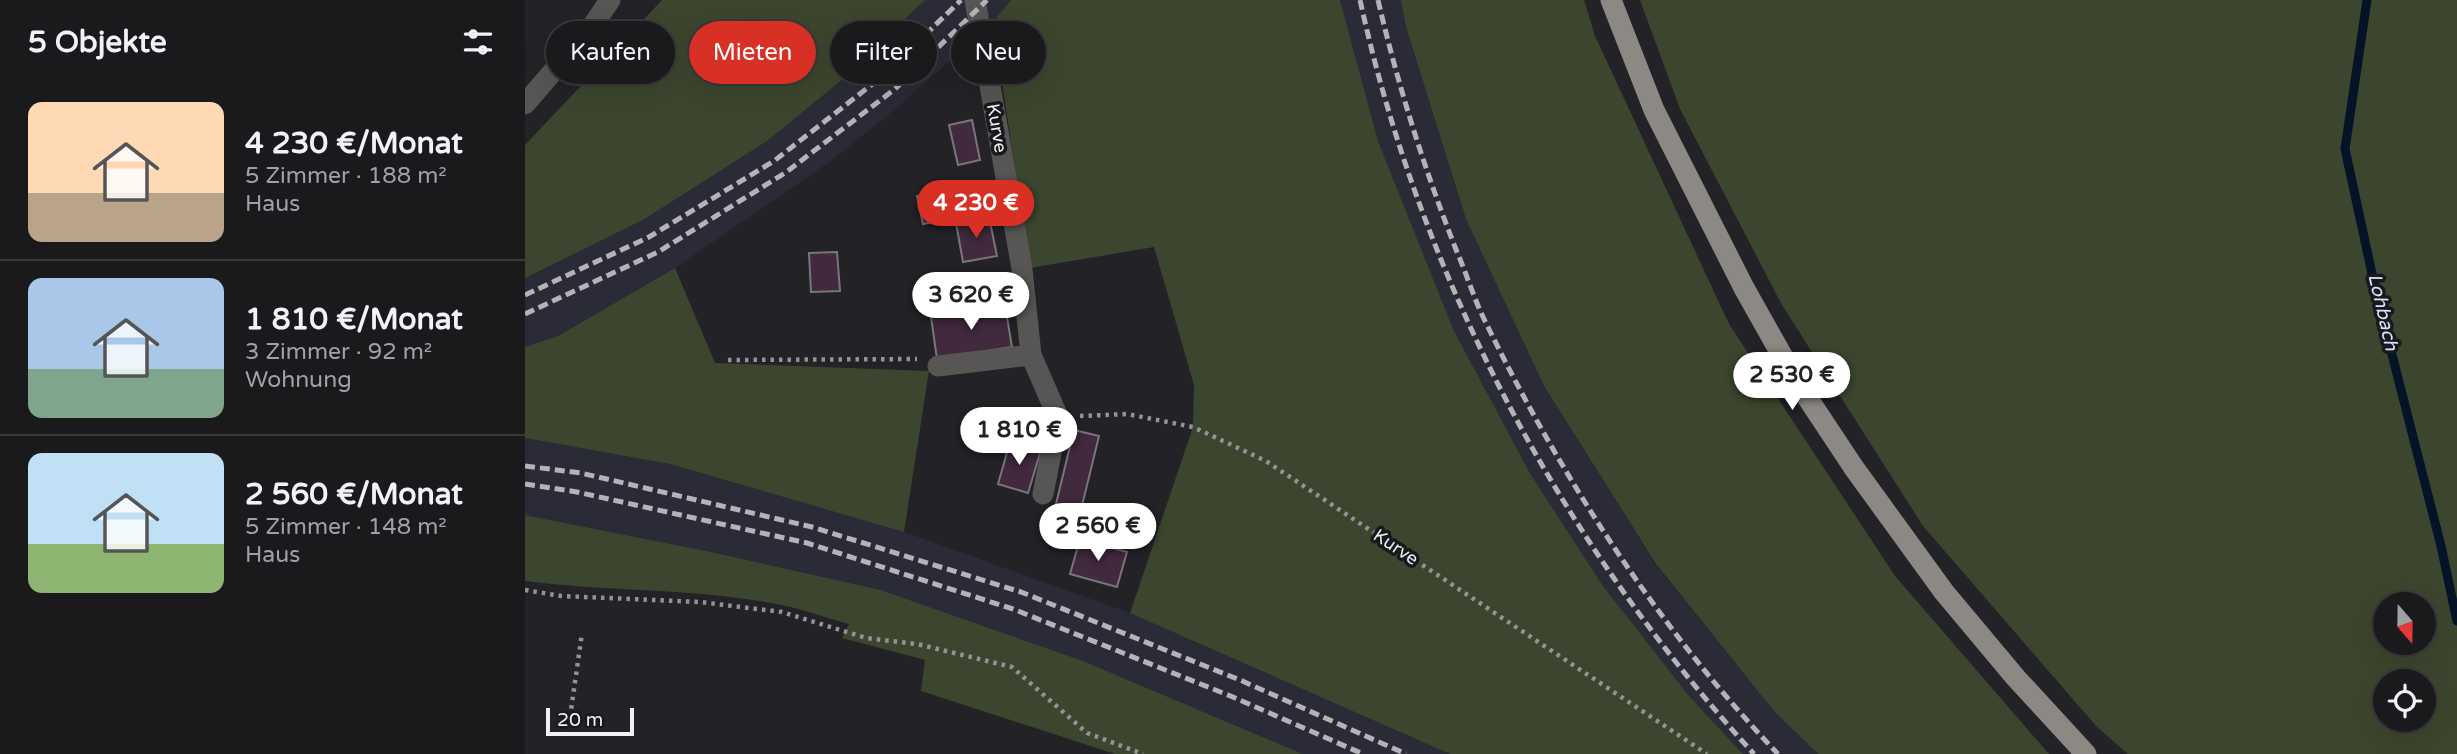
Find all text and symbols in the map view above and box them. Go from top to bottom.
chip: Kaufen [546,21,675,84]
chip: Mieten [689,21,816,84]
chip: Filter [830,21,937,84]
chip: Neu [951,21,1046,84]
icon: filters [459,23,497,61]
text: 5 Objekte [28,24,167,61]
street label: Kurve [982,102,1012,154]
text: 4 230 €/Monat [245,125,463,162]
icon: home [84,130,168,214]
text: 5 Zimmer · 188 m² [245,162,447,190]
pin: 4 230 € [911,180,1041,240]
text: 4 230 € [933,189,1019,217]
text: Haus [245,190,300,218]
water label: Lohbach [2363,271,2403,353]
pin: 3 620 € [906,272,1036,332]
text: 3 620 € [928,281,1014,309]
text: 1 810 €/Monat [245,301,463,338]
icon: home [84,306,168,390]
text: 3 Zimmer · 92 m² [245,338,432,366]
pin: 2 530 € [1727,352,1857,412]
text: 2 530 € [1749,361,1835,389]
text: Wohnung [245,366,352,394]
pin: 1 810 € [954,407,1084,467]
text: 1 810 € [976,416,1062,444]
text: 2 560 €/Monat [245,476,463,513]
icon: home [84,481,168,565]
pin: 2 560 € [1033,504,1163,563]
text: 2 560 € [1055,512,1141,540]
text: 5 Zimmer · 148 m² [245,513,447,541]
street label: Kurve [1369,524,1423,570]
text: Haus [245,541,300,569]
north arrow [2373,592,2436,654]
map controls [2373,592,2436,732]
button: locate [2373,669,2436,732]
scale bar [546,705,633,737]
text: 20 m [557,709,603,731]

